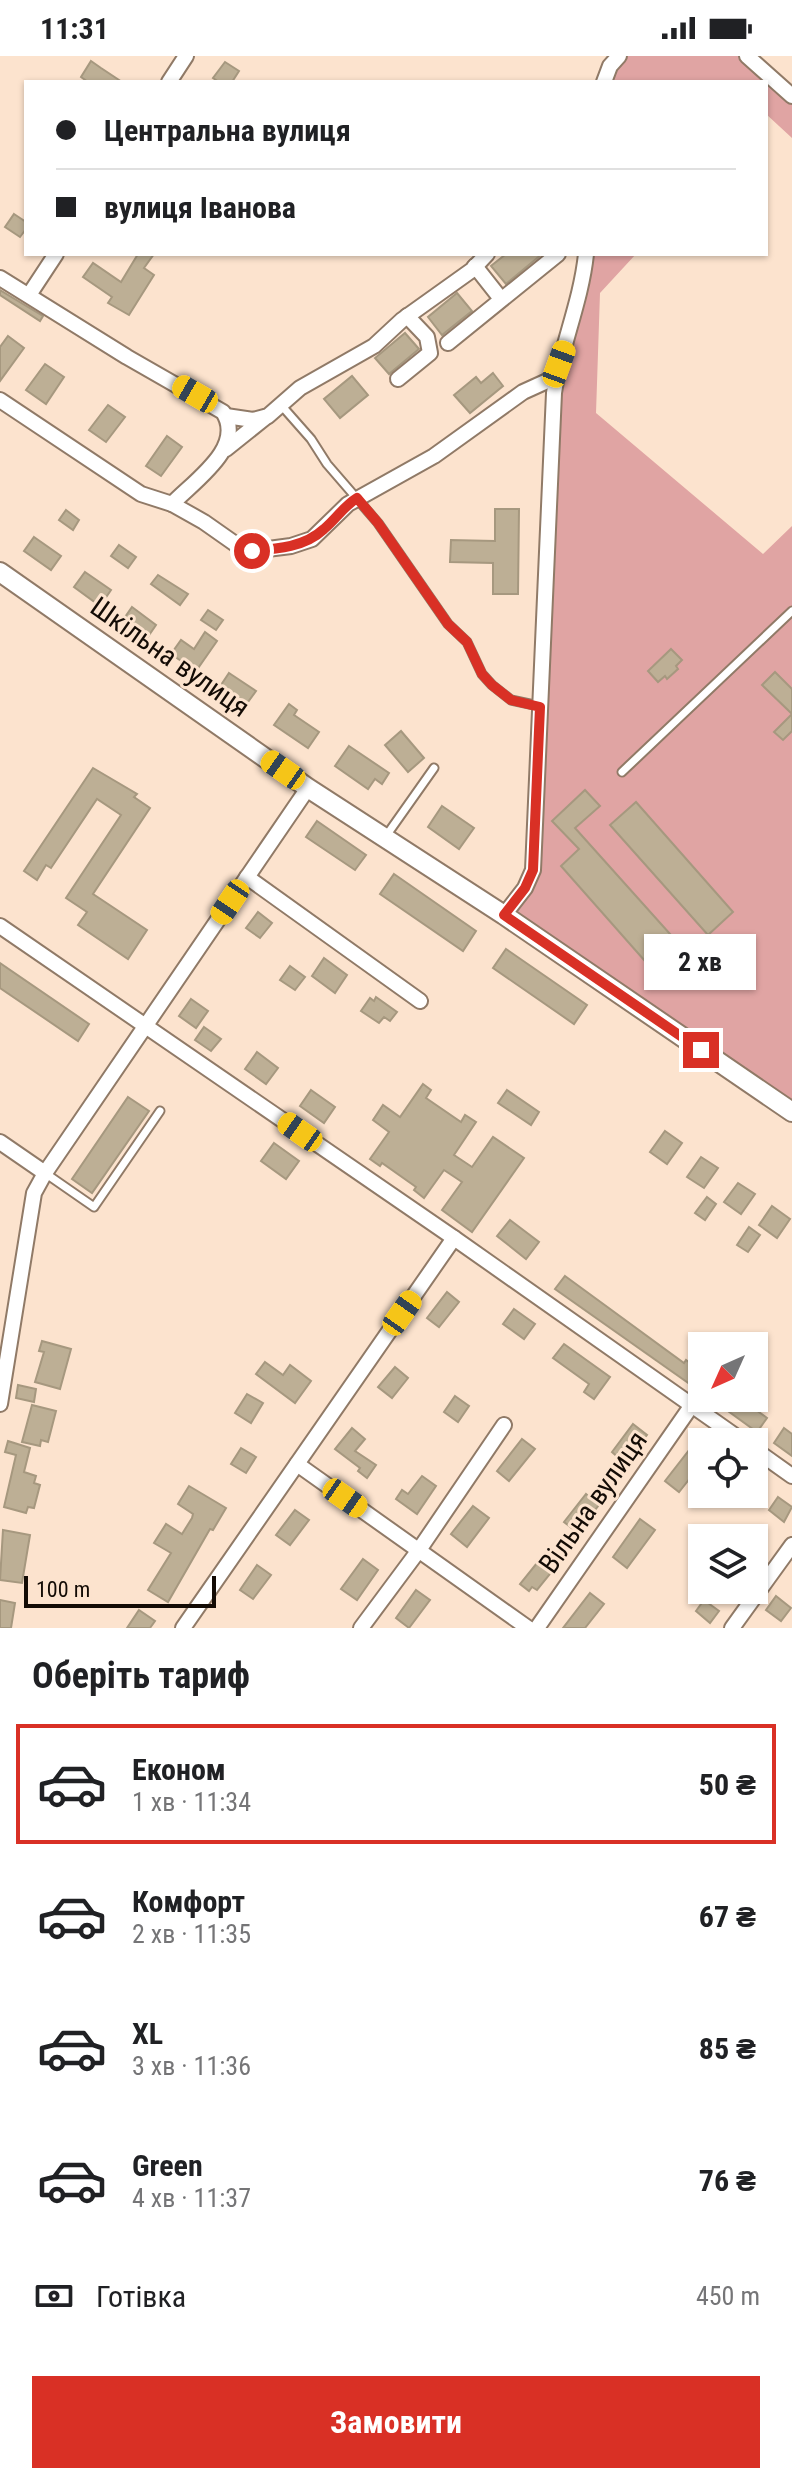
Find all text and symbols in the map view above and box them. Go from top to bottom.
text: 11:31 [40,11,109,46]
text: Центральна вулиця [104,113,351,148]
text: вулиця Іванова [104,190,296,225]
car [540,337,578,391]
car [168,372,222,416]
route start [234,533,270,569]
street label: Шкільна вулиця [84,590,256,724]
car [256,746,310,794]
car [207,875,253,929]
callout: 2 хв [645,934,757,990]
text: 2 хв [678,947,722,977]
route end [683,1032,719,1068]
car [273,1108,327,1156]
car [378,1286,426,1340]
north arrow [688,1332,768,1412]
map controls [688,1332,768,1604]
street label: Вільна вулиця [532,1425,654,1579]
button: locate [688,1428,768,1508]
car [318,1474,372,1522]
button: layers [688,1524,768,1604]
scale bar [24,1572,216,1608]
text: 100 m [36,1577,90,1602]
text: Оберіть тариф [32,1655,250,1697]
icon: car [36,1748,108,1820]
text: Економ [132,1752,226,1787]
text: 50 ₴ [699,1767,756,1802]
text: 1 хв · 11:34 [132,1787,251,1817]
icon: car [36,1880,108,1952]
text: Комфорт [132,1884,245,1919]
text: 67 ₴ [699,1899,756,1934]
text: 2 хв · 11:35 [132,1919,251,1949]
icon: car [36,2012,108,2084]
text: XL [132,2016,163,2051]
text: 85 ₴ [699,2031,756,2066]
text: 3 хв · 11:36 [132,2051,251,2081]
icon: car [36,2144,108,2216]
text: Green [132,2148,203,2183]
text: 76 ₴ [699,2163,756,2198]
text: 4 хв · 11:37 [132,2183,251,2213]
icon: cash [32,2274,76,2318]
text: Готівка [96,2279,186,2314]
text: 450 m [696,2281,760,2311]
button: Замовити [32,2376,760,2468]

